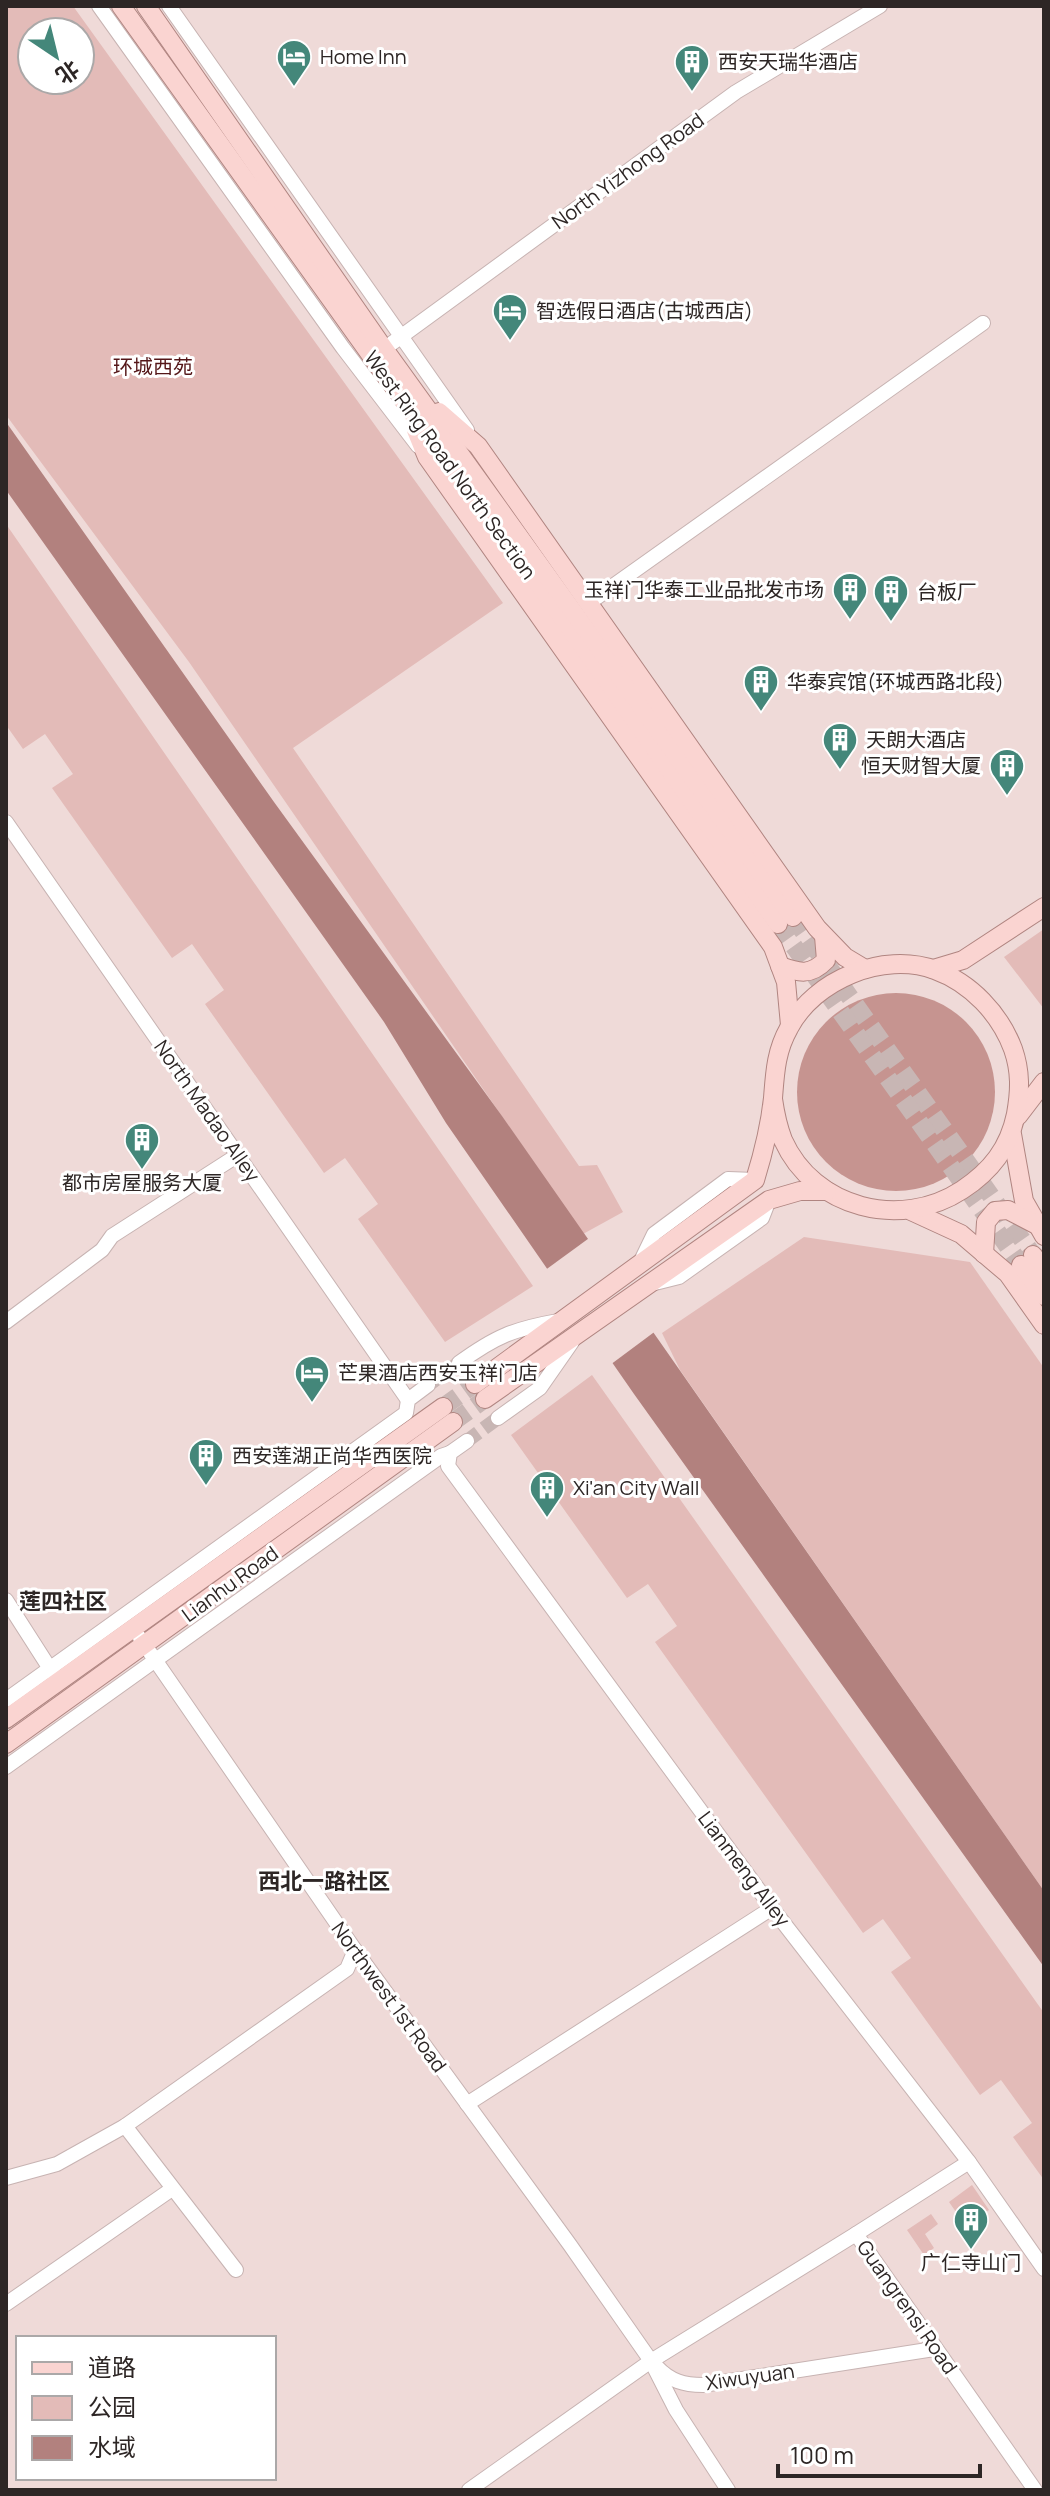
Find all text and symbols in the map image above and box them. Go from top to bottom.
north arrow [16,16,96,96]
hotel icon: Home Inn [275,38,313,88]
place label: Home Inn [320,43,407,70]
building icon: 西安天瑞华酒店 [673,43,711,93]
place label: 西安天瑞华酒店 [718,48,858,75]
text: 北 [50,54,85,91]
street label: North Yizhong Road [546,106,709,235]
hotel icon: 智选假日酒店(古城西店) [491,292,529,342]
place label: 智选假日酒店(古城西店) [536,297,753,324]
street label: West Ring Road North Section [358,345,543,584]
park label: 环城西苑 [113,353,193,380]
building icon: 玉祥门华泰工业品批发市场 [831,571,869,621]
building icon: 台板厂 [872,573,910,623]
place label: 玉祥门华泰工业品批发市场 [584,576,824,603]
place label: 台板厂 [917,578,977,605]
building icon: 华泰宾馆(环城西路北段) [742,663,780,713]
place label: 华泰宾馆(环城西路北段) [787,668,1004,695]
building icon: 天朗大酒店 [821,721,859,771]
place label: 天朗大酒店 [866,726,966,753]
building icon: 恒天财智大厦 [988,747,1026,797]
place label: 恒天财智大厦 [861,752,981,779]
street label: North Madao Alley [148,1034,267,1187]
building icon: 都市房屋服务大厦 [123,1121,161,1171]
place label: 都市房屋服务大厦 [62,1169,222,1196]
hotel icon: 芒果酒店西安玉祥门店 [293,1354,331,1404]
place label: 芒果酒店西安玉祥门店 [338,1359,538,1386]
building icon: 西安莲湖正尚华西医院 [187,1437,225,1487]
place label: 西安莲湖正尚华西医院 [232,1442,432,1469]
building icon: Xi'an City Wall [528,1469,566,1519]
place label: Xi'an City Wall [573,1474,699,1501]
street label: Lianhu Road [176,1539,283,1628]
district label: 莲四社区 [19,1586,107,1616]
street label: Lianmeng Alley [692,1805,797,1932]
district label: 西北一路社区 [258,1866,390,1896]
street label: Northwest 1st Road [326,1916,453,2077]
building icon: 广仁寺山门 [952,2201,990,2251]
street label: Guangrensi Road [851,2234,964,2379]
place label: 广仁寺山门 [921,2249,1021,2276]
legend [16,2336,276,2480]
text: 道路 [88,2350,136,2383]
street label: Xiwuyuan [704,2357,796,2396]
text: 公园 [88,2390,136,2423]
scale bar [778,2428,980,2478]
text: 水域 [88,2430,136,2463]
text: 100 m [790,2438,854,2471]

